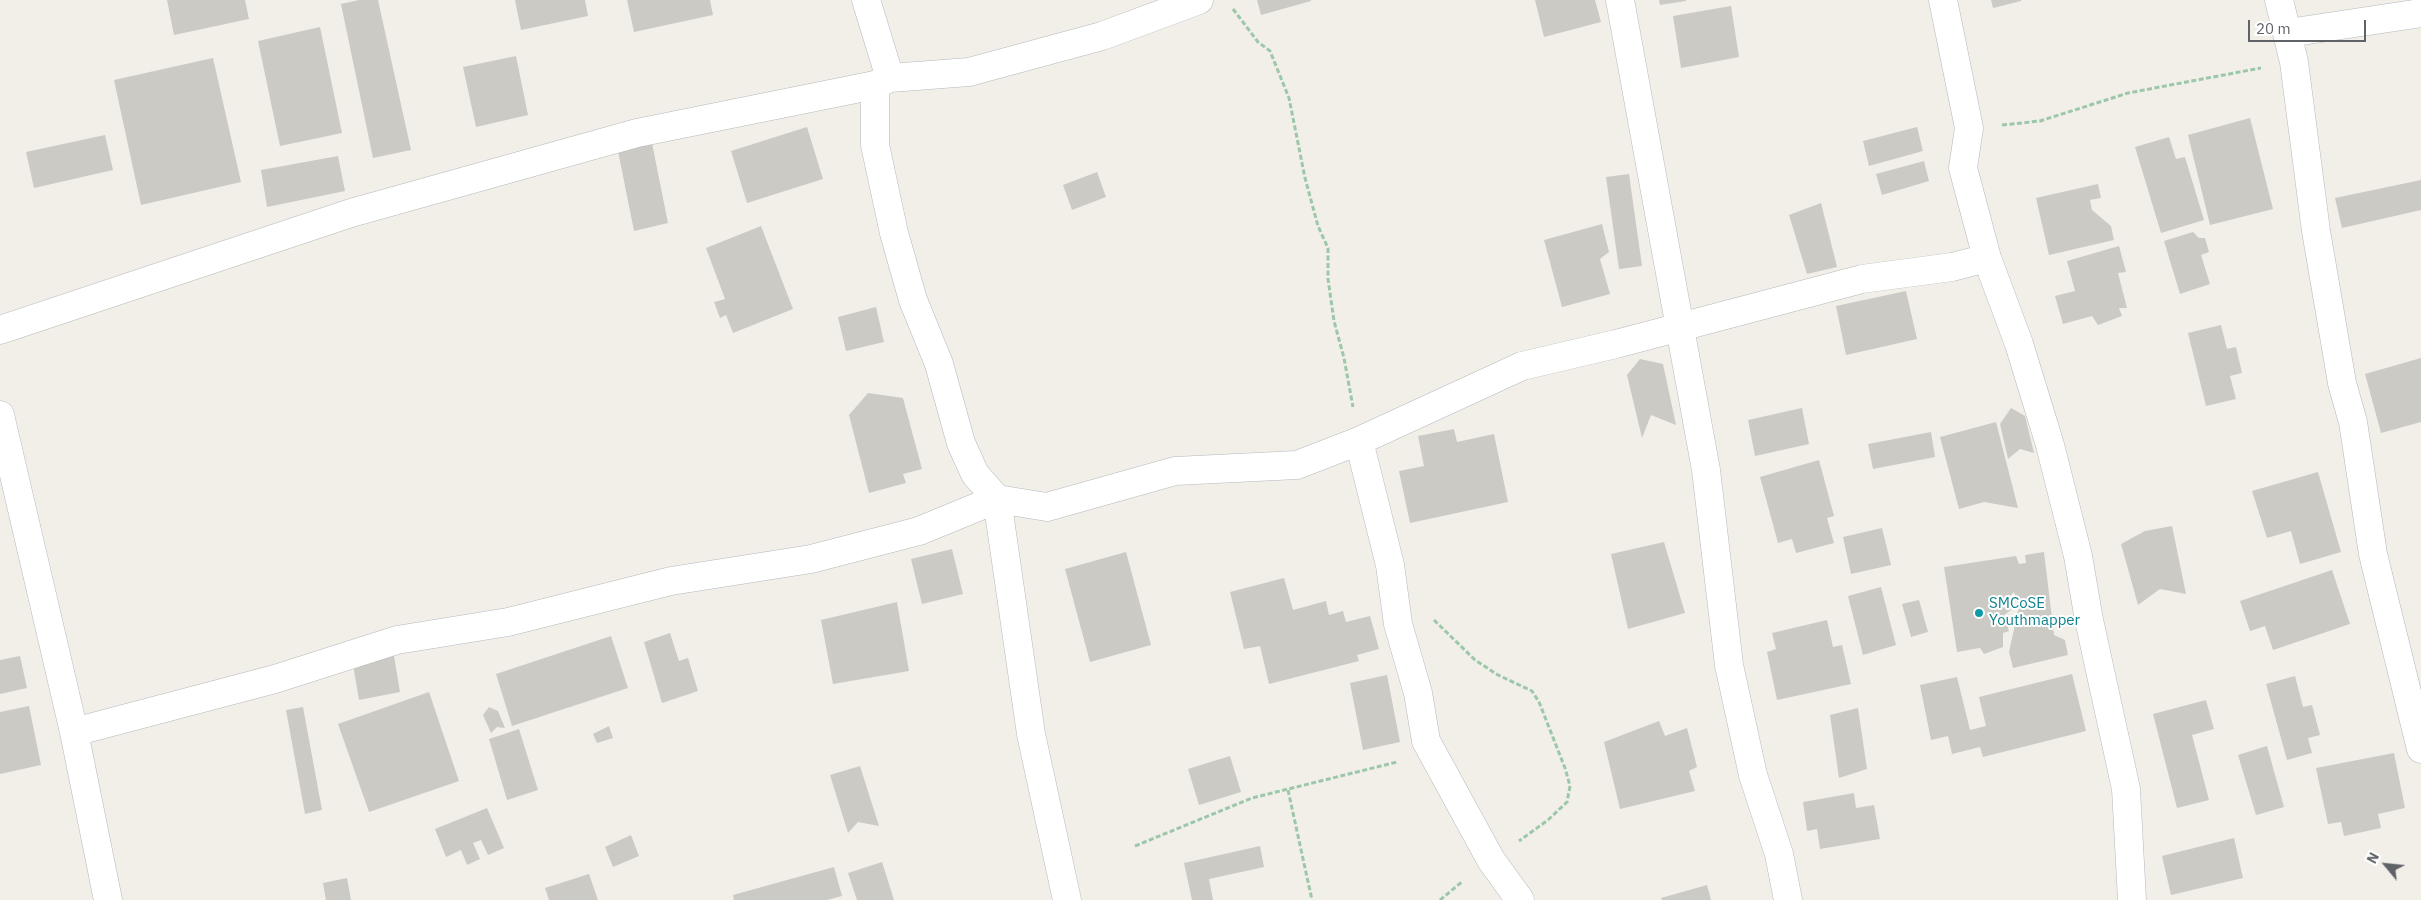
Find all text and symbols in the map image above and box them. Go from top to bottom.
scale bar [2251,10,2368,42]
text: 20 m [2256,19,2291,38]
place label: SMCoSE Youthmapper [1989,595,2080,630]
marker: SMCoSE Youthmapper [1973,607,1985,619]
north arrow [2361,840,2411,890]
text: N [2362,849,2383,867]

